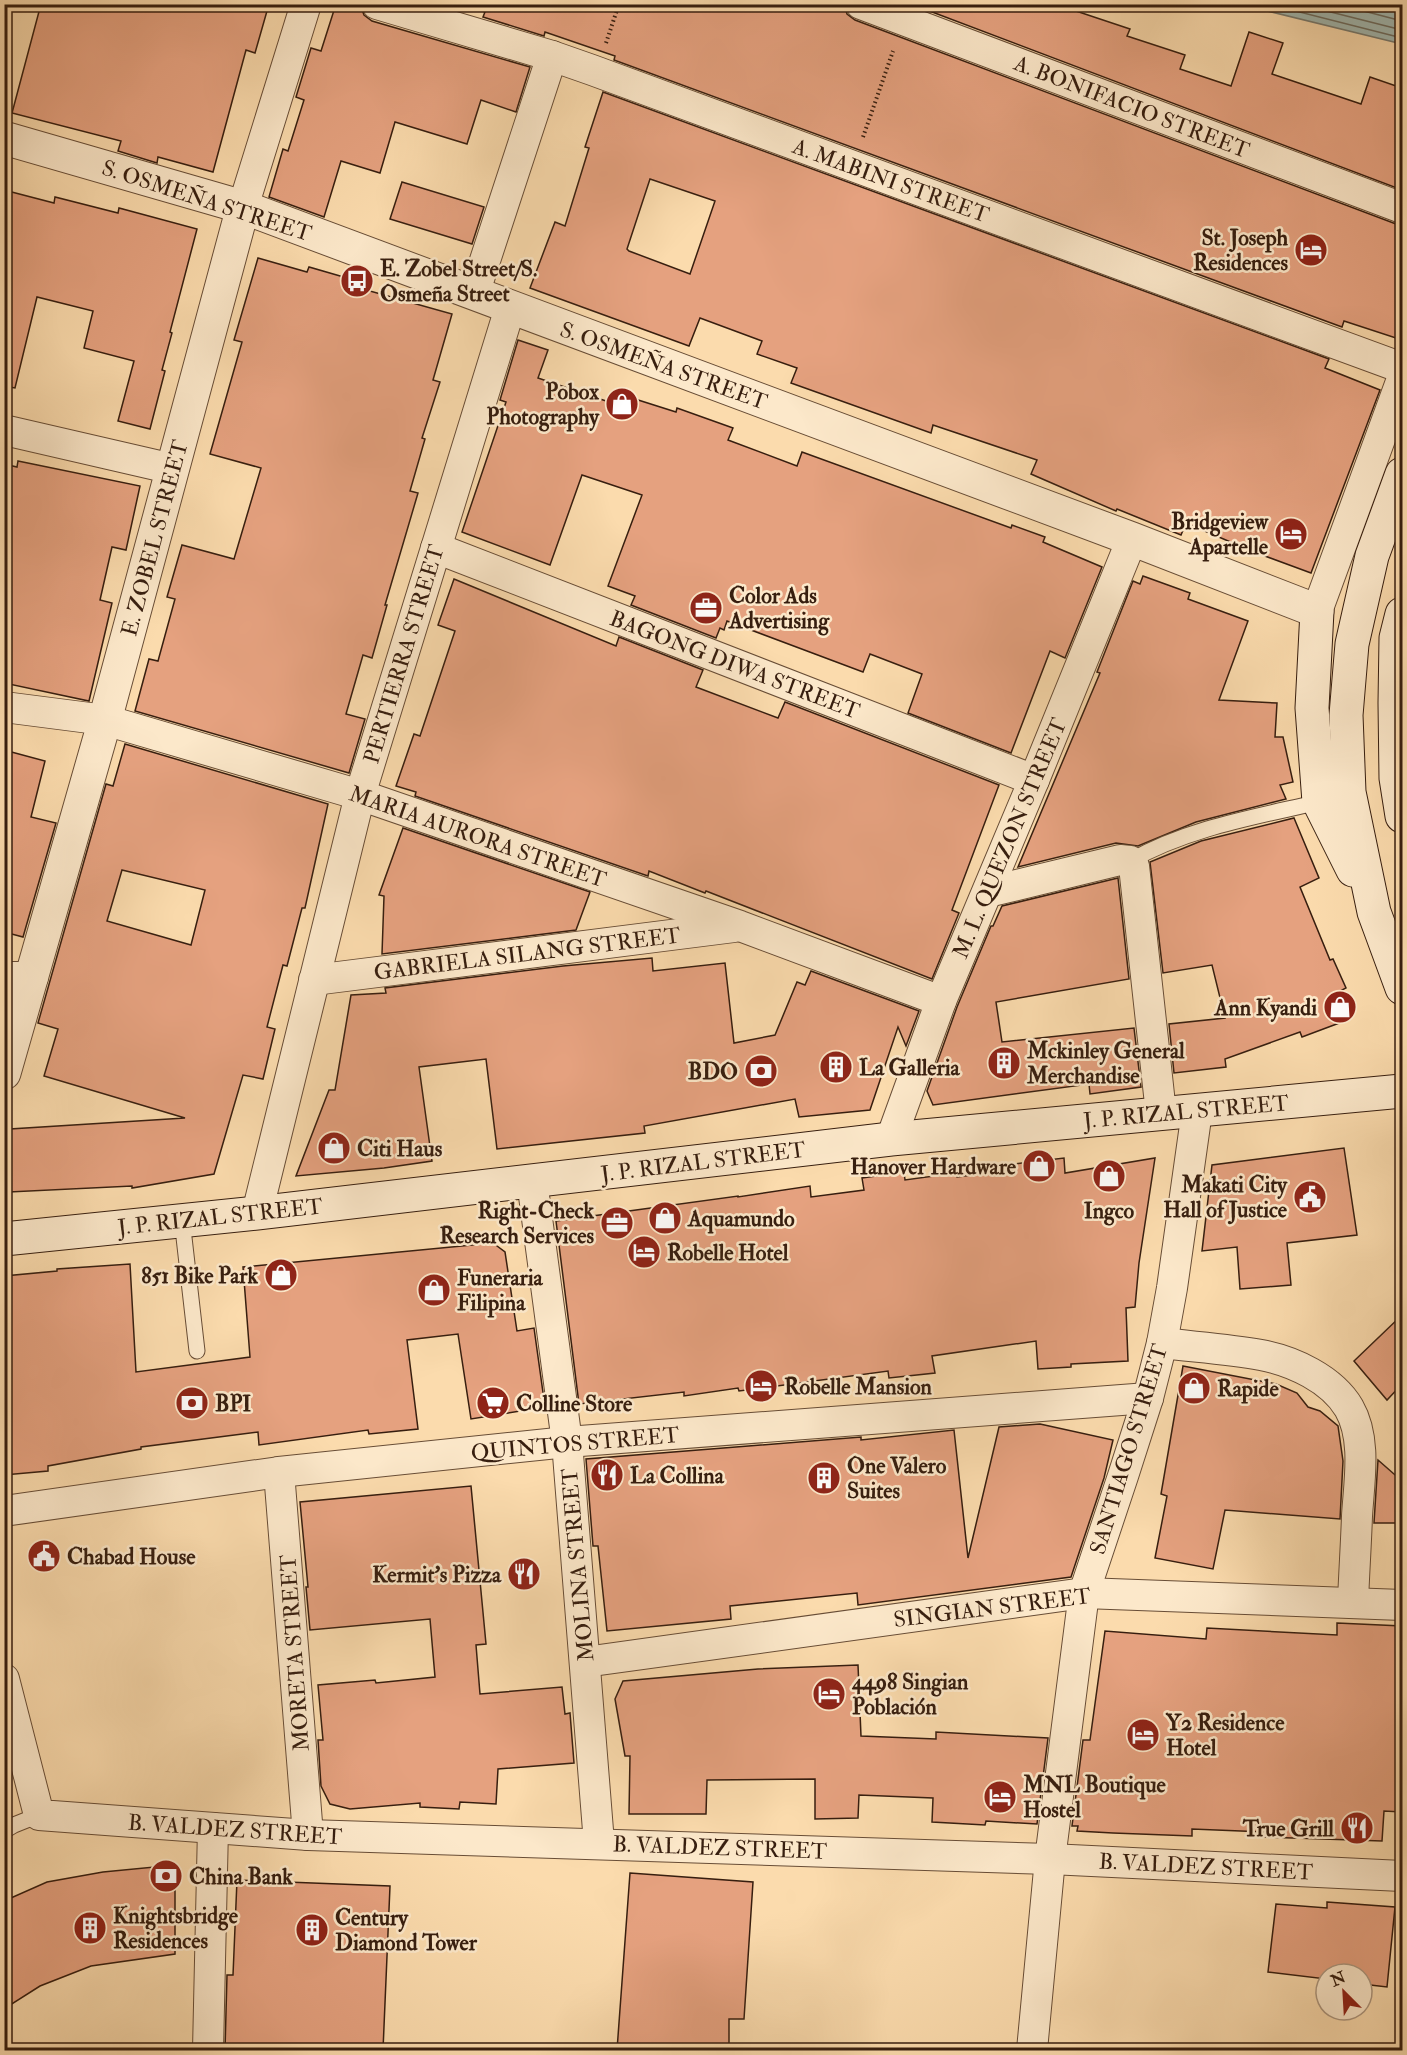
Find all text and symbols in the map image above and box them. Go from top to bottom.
street label: A. BONIFACIO STREET [1009,49,1254,165]
street label: A. MABINI STREET [788,132,993,230]
street label: S. OSMEÑA STREET [98,153,316,248]
place label: St. Joseph Residences [1193,224,1288,277]
hotel icon: St. Joseph Residences [1293,232,1329,268]
place label: E. Zobel Street/S. Osmeña Street [380,255,537,308]
bus stop icon: E. Zobel Street/S. Osmeña Street [339,263,375,299]
street label: S. OSMEÑA STREET [556,314,772,417]
place label: Pobox Photography [486,378,600,432]
shop icon: Pobox Photography [604,386,640,422]
street label: E. ZOBEL STREET [115,436,195,639]
place label: Bridgeview Apartelle [1171,508,1269,562]
hotel icon: Bridgeview Apartelle [1273,516,1309,552]
street label: PERTIERRA STREET [357,541,451,767]
place label: Color Ads Advertising [728,582,830,636]
office icon: Color Ads Advertising [688,590,724,626]
street label: BAGONG DIWA STREET [606,604,864,726]
street label: M. L. QUEZON STREET [947,713,1074,963]
street label: MARIA AURORA STREET [345,780,611,894]
street label: GABRIELA SILANG STREET [372,921,683,987]
shop icon: Ann Kyandi [1322,989,1358,1025]
place label: Ann Kyandi [1213,994,1317,1023]
place label: Mckinley General Merchandise [1026,1037,1185,1090]
building icon: Mckinley General Merchandise [986,1045,1022,1081]
building icon: La Galleria [818,1049,854,1085]
bank icon: BDO [743,1053,779,1089]
place label: La Galleria [859,1054,961,1082]
place label: BDO [688,1058,738,1086]
street label: J. P. RIZAL STREET [1081,1089,1291,1135]
shop icon: Citi Haus [316,1130,352,1166]
place label: Citi Haus [357,1135,443,1163]
street label: J. P. RIZAL STREET [598,1135,808,1189]
shop icon: Hanover Hardware [1021,1148,1057,1184]
place label: Hanover Hardware [850,1153,1017,1181]
shop icon: Ingco [1091,1158,1127,1194]
place label: Makati City Hall of Justice [1163,1171,1288,1225]
public building icon: Makati City Hall of Justice [1292,1179,1328,1215]
street label: J. P. RIZAL STREET [115,1192,325,1242]
place label: Right-Check Research Services [440,1197,594,1250]
place label: Ingco [1084,1197,1135,1226]
shop icon: Aquamundo [647,1200,683,1236]
office icon: Right-Check Research Services [599,1205,635,1241]
place label: Aquamundo [687,1205,795,1234]
hotel icon: Robelle Hotel [626,1234,662,1270]
place label: Robelle Hotel [667,1239,789,1267]
shop icon: 851 Bike Park [263,1257,299,1293]
place label: 851 Bike Park [141,1262,258,1290]
place label: Funeraria Filipina [457,1264,543,1318]
shop icon: Funeraria Filipina [416,1272,452,1308]
street label: SANTIAGO STREET [1084,1340,1174,1558]
hotel icon: Robelle Mansion [743,1368,779,1404]
shop icon: Rapide [1176,1370,1212,1406]
place label: Robelle Mansion [784,1373,933,1401]
place label: Rapide [1217,1375,1279,1404]
bank icon: BPI [174,1385,210,1421]
supermarket icon: Colline Store [475,1385,511,1421]
place label: BPI [215,1390,251,1418]
place label: Colline Store [516,1390,633,1418]
street label: QUINTOS STREET [470,1421,681,1467]
place label: One Valero Suites [847,1452,947,1505]
restaurant icon: La Collina [589,1457,625,1493]
building icon: One Valero Suites [806,1460,842,1496]
place label: La Collina [630,1462,725,1490]
street label: MOLINA STREET [556,1466,600,1663]
public building icon: Chabad House [26,1538,62,1574]
place label: Chabad House [67,1543,196,1571]
street label: MORETA STREET [274,1553,316,1752]
restaurant icon: Kermit's Pizza [506,1556,542,1592]
place label: Kermit's Pizza [372,1561,502,1589]
street label: SINGIAN STREET [892,1582,1093,1634]
place label: 4498 Singian Población [851,1668,969,1721]
hotel icon: 4498 Singian Población [811,1676,847,1712]
place label: Y2 Residence Hotel [1165,1709,1285,1762]
hotel icon: Y2 Residence Hotel [1125,1717,1161,1753]
place label: MNL Boutique Hostel [1022,1771,1167,1824]
hotel icon: MNL Boutique Hostel [982,1779,1018,1815]
street label: B. VALDEZ STREET [127,1809,344,1851]
restaurant icon: True Grill [1339,1810,1375,1846]
place label: True Grill [1242,1815,1334,1843]
street label: B. VALDEZ STREET [612,1830,828,1866]
street label: B. VALDEZ STREET [1098,1847,1314,1887]
bank icon: China Bank [148,1858,184,1894]
place label: China Bank [189,1863,293,1891]
place label: Knightsbridge Residences [113,1902,239,1955]
place label: Century Diamond Tower [335,1904,478,1957]
building icon: Knightsbridge Residences [72,1910,108,1946]
building icon: Century Diamond Tower [294,1912,330,1948]
north arrow [1314,1962,1374,2022]
text: N [1327,1967,1350,1992]

